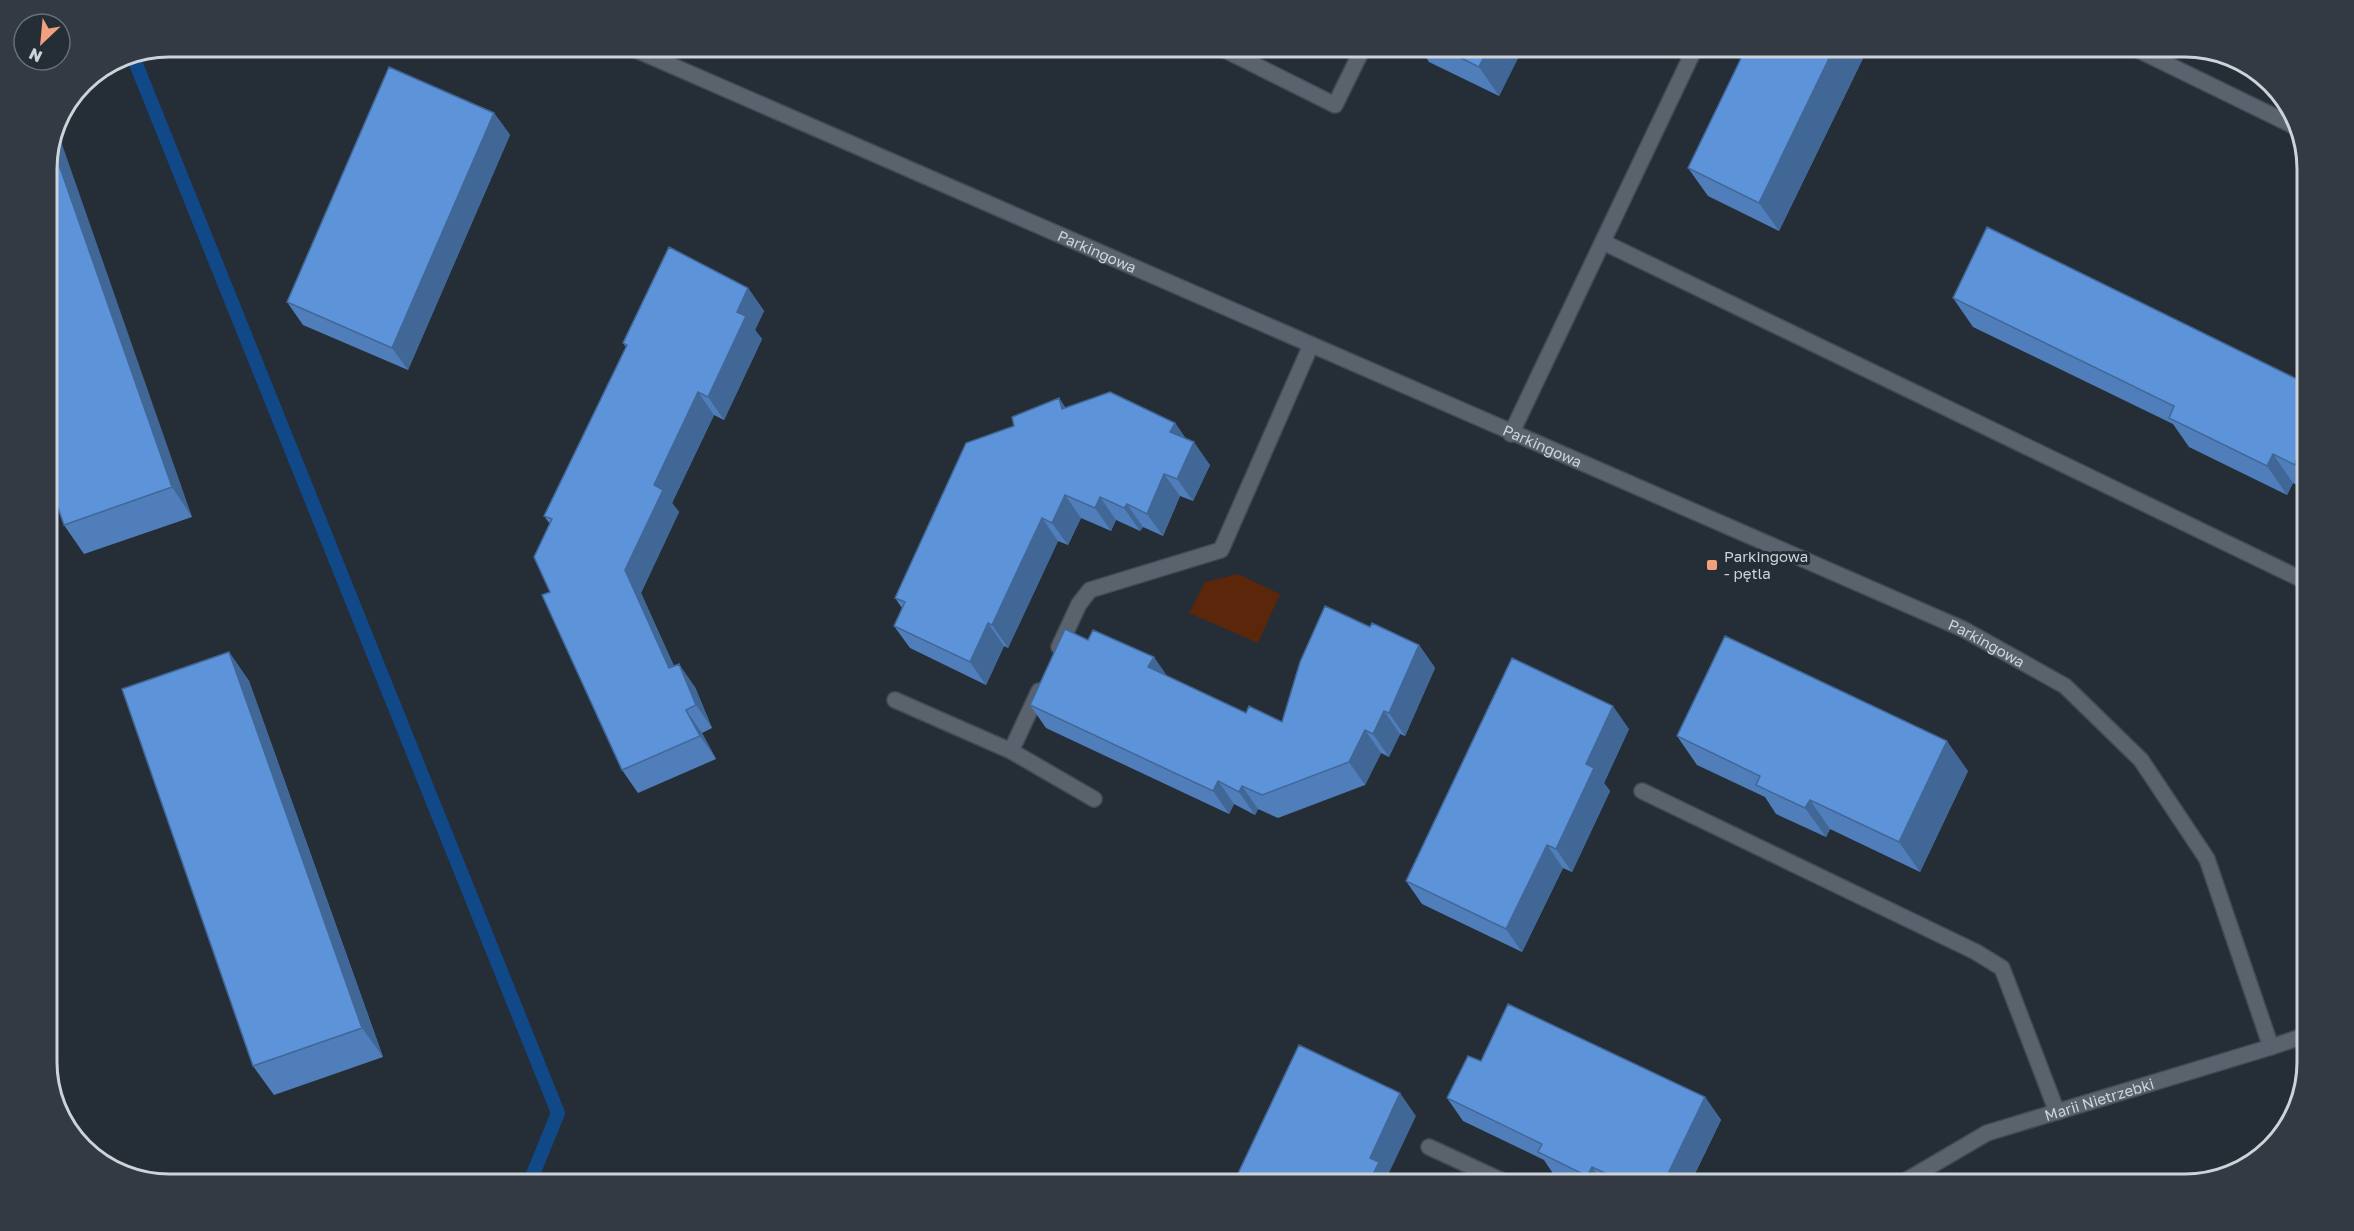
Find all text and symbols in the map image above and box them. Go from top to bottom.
north arrow [12,12,72,72]
text: N [26,44,45,67]
street label: Parkingowa [1055,226,1139,276]
street label: Parkingowa [1500,420,1585,471]
place label: Parkingowa - pętla [1724,547,1808,582]
marker: Parkingowa - pętla [1705,558,1719,572]
street label: Parkingowa [1946,615,2028,671]
street label: Marii Nietrzebki [2042,1074,2156,1124]

